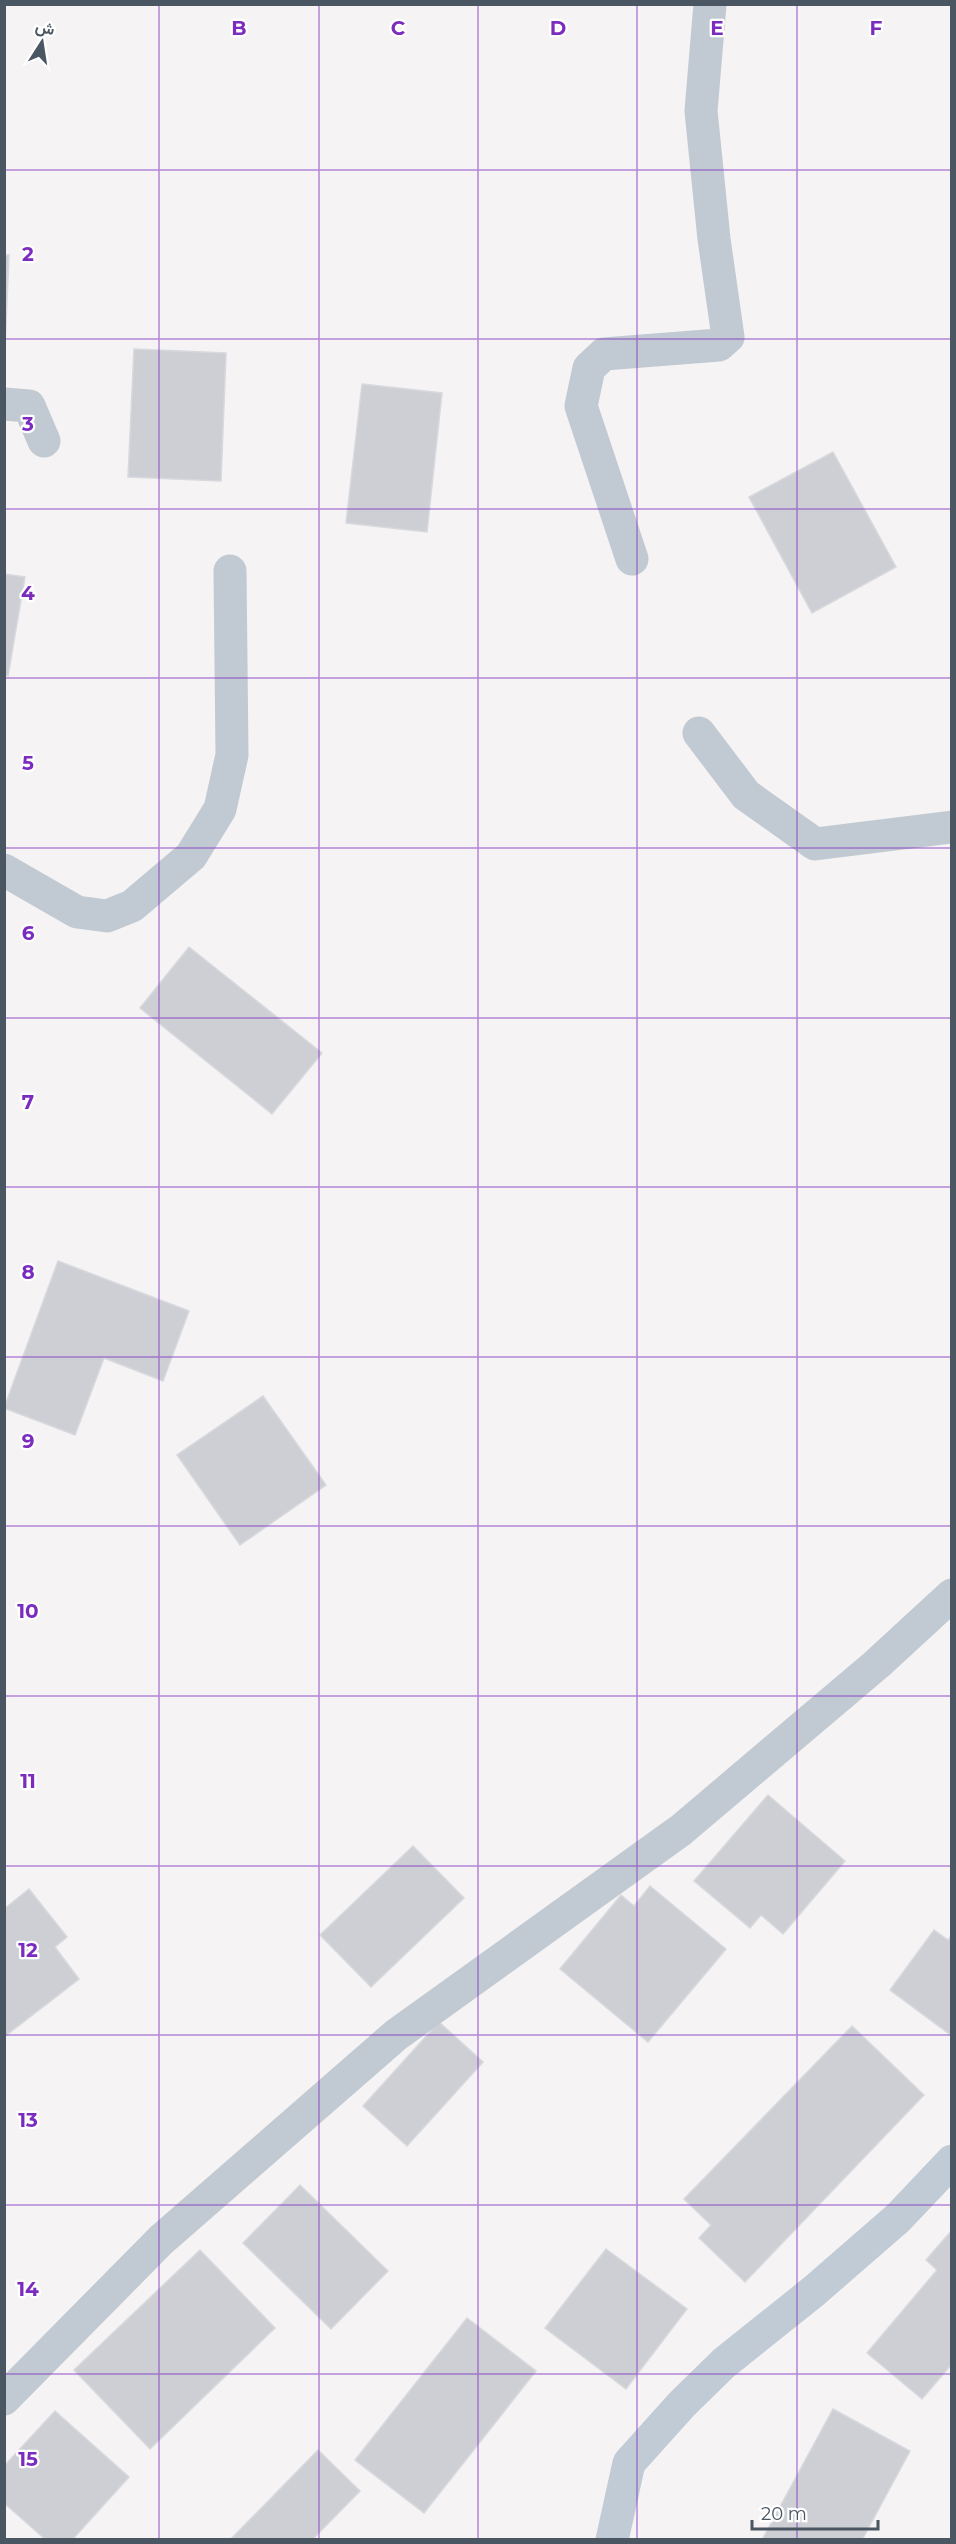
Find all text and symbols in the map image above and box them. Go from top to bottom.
north arrow [12,12,72,72]
text: B [231,16,247,40]
text: C [391,16,406,40]
text: D [550,16,566,40]
text: E [710,16,724,40]
text: F [870,16,883,40]
text: ش [34,17,56,39]
text: 2 [22,242,34,266]
text: 3 [21,412,34,436]
text: 4 [21,581,35,605]
text: 5 [22,751,34,775]
text: 6 [22,921,35,945]
text: 7 [22,1090,34,1114]
text: 8 [21,1260,35,1284]
text: 9 [22,1429,34,1453]
text: 10 [17,1599,39,1623]
text: 11 [20,1769,36,1793]
text: 12 [18,1938,38,1962]
text: 13 [18,2108,38,2132]
text: 14 [17,2277,39,2301]
text: 15 [18,2447,38,2471]
scale bar [752,2493,878,2531]
text: 20 m [761,2503,807,2525]

